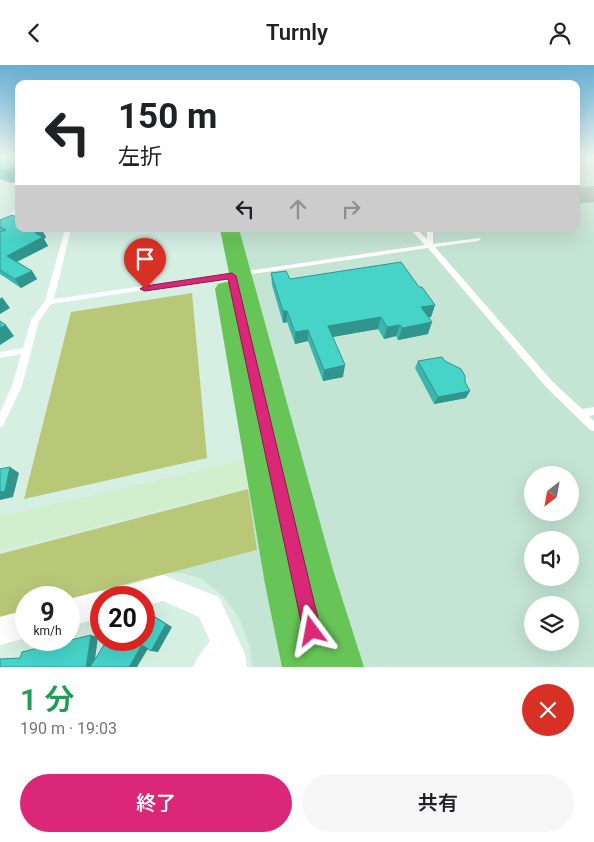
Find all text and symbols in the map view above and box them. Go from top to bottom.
icon: back [20,19,48,47]
icon: person [546,19,574,47]
text: Turnly [266,20,328,45]
text: 150 m [118,96,217,137]
icon: left [35,100,100,165]
text: 左折 [118,144,162,169]
icon: left [231,195,259,223]
icon: ahead [284,195,312,223]
icon: right [337,195,365,223]
pin [124,238,166,289]
icon: arrive [131,245,159,273]
north arrow [524,466,579,521]
map controls [524,466,579,651]
button: sound [524,531,579,586]
speed limit sign: 20 [90,586,155,651]
button: layers [524,596,579,651]
text: 9 [40,598,55,627]
position arrow [285,604,337,656]
text: km/h [33,624,62,638]
text: 1 分 [20,682,75,717]
button: close [522,684,574,736]
text: 190 m · 19:03 [20,719,117,738]
button: 終了 [20,774,292,832]
button: 共有 [302,774,574,832]

